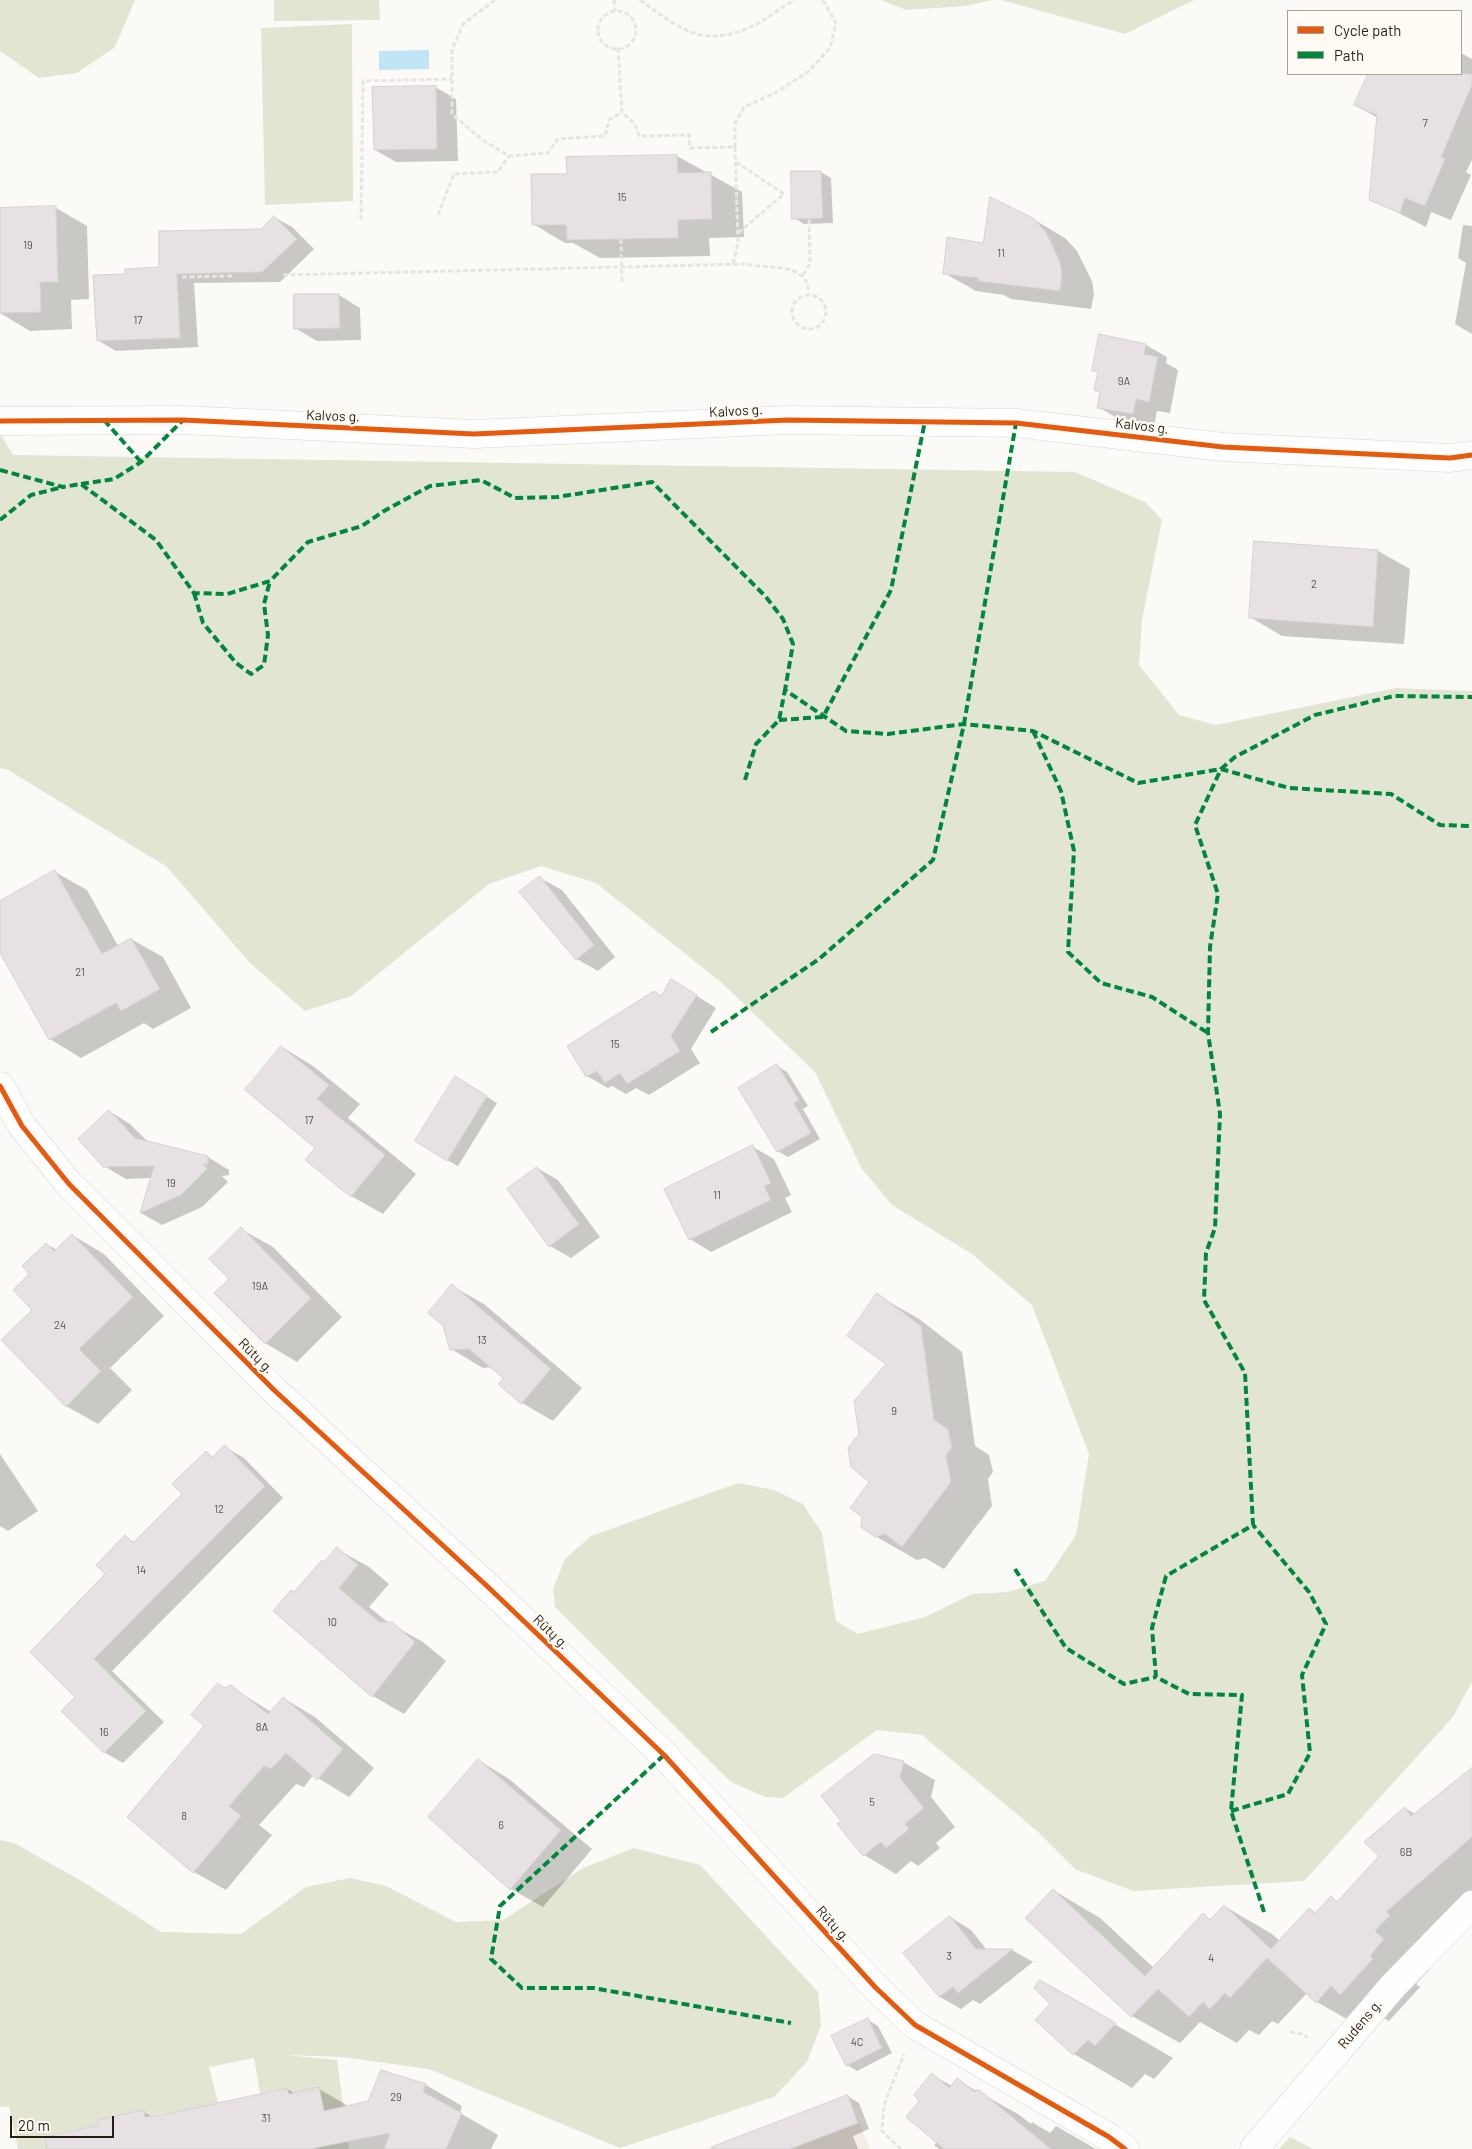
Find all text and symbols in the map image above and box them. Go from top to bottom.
legend [1287,10,1462,75]
text: Cycle path [1334,21,1401,39]
text: Path [1334,46,1364,64]
house number: 7 [1422,116,1428,130]
house number: 15 [617,190,627,204]
house number: 19 [23,238,33,252]
house number: 11 [997,246,1005,260]
house number: 17 [133,313,143,327]
house number: 9A [1118,374,1130,388]
street label: Kalvos g. [709,401,763,421]
street label: Kalvos g. [306,407,360,425]
street label: Kalvos g. [1114,414,1170,438]
house number: 2 [1311,577,1317,591]
house number: 21 [75,965,85,979]
house number: 15 [610,1037,620,1051]
house number: 17 [304,1113,314,1127]
house number: 19 [166,1176,176,1190]
house number: 11 [713,1188,721,1202]
house number: 19A [252,1279,268,1293]
house number: 24 [54,1318,66,1332]
house number: 13 [477,1333,487,1347]
street label: Rūtų g. [235,1335,277,1377]
house number: 9 [891,1404,897,1418]
house number: 12 [214,1502,224,1516]
house number: 14 [136,1563,146,1577]
street label: Rūtų g. [530,1611,572,1653]
house number: 10 [327,1615,337,1629]
house number: 8A [256,1720,268,1734]
house number: 16 [99,1725,109,1739]
house number: 5 [869,1795,875,1809]
house number: 8 [181,1809,187,1823]
house number: 6 [498,1818,504,1832]
house number: 6B [1400,1845,1412,1859]
street label: Rūtų g. [812,1902,854,1946]
house number: 3 [946,1949,952,1963]
house number: 4 [1208,1951,1214,1965]
street label: Rudens g. [1334,1996,1386,2052]
house number: 4C [851,2035,863,2049]
house number: 29 [390,2090,402,2104]
scale bar [12,2106,116,2138]
house number: 31 [261,2111,271,2125]
text: 20 m [18,2116,50,2134]

